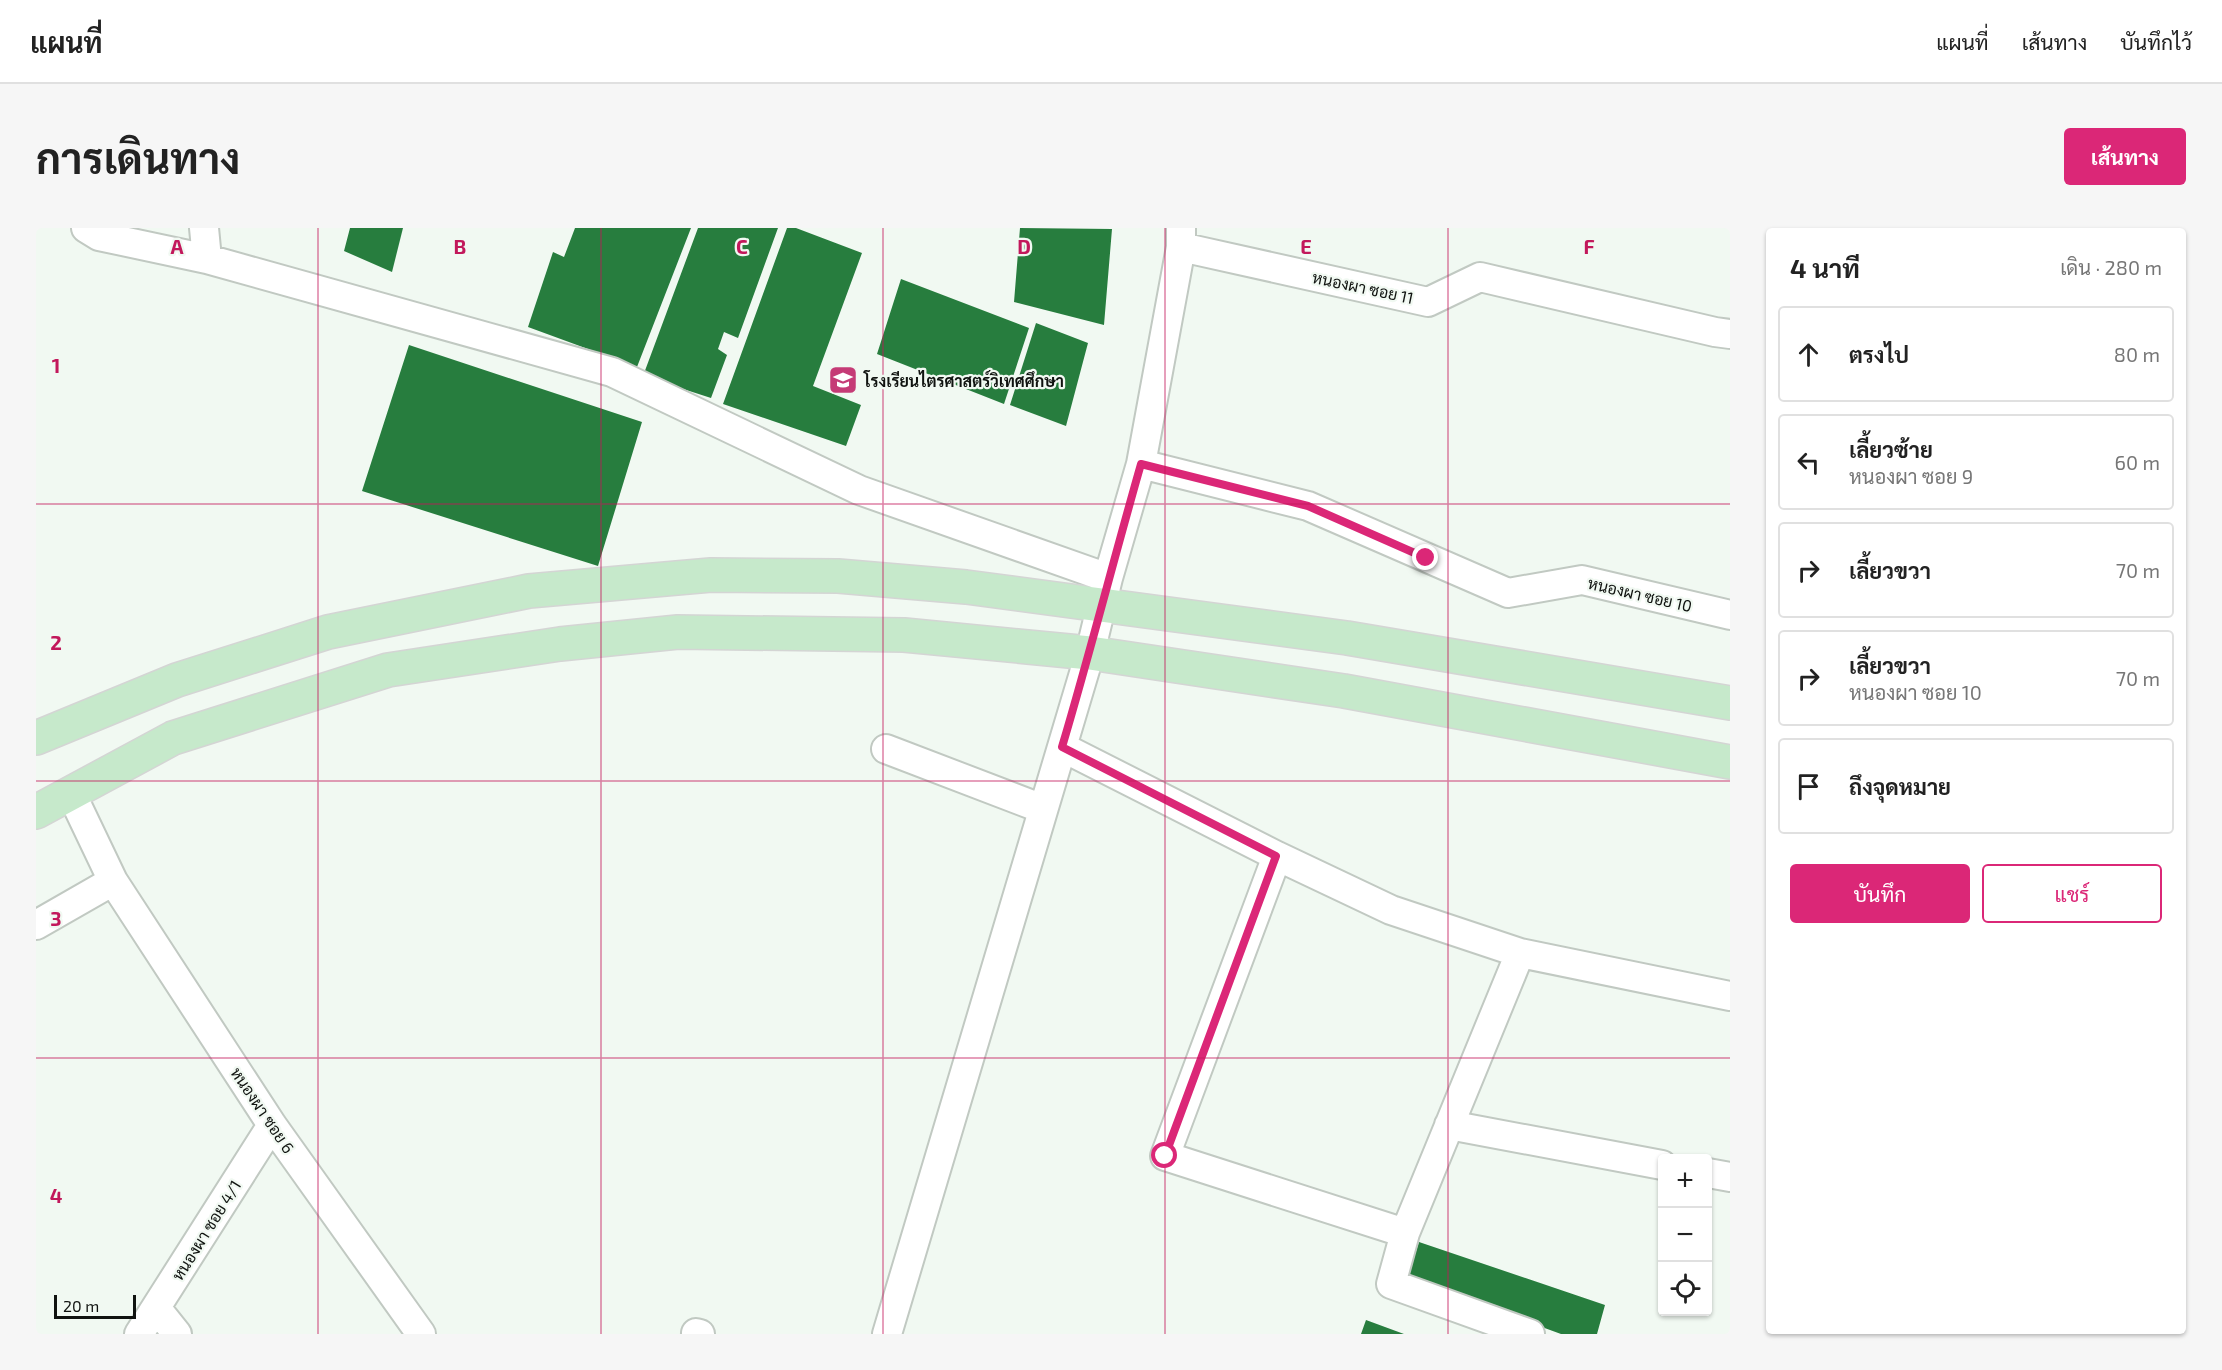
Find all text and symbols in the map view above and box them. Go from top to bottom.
text: แผนที่ [30,25,103,59]
text: แผนที่ [1936,29,1989,54]
text: เส้นทาง [2022,29,2087,54]
text: บันทึกไว้ [2120,29,2192,54]
button: เส้นทาง [2064,128,2186,185]
text: การเดินทาง [36,132,240,182]
text: A [170,234,184,258]
text: B [454,234,466,258]
text: C [736,234,748,258]
text: D [1017,234,1031,258]
text: E [1300,234,1312,258]
text: F [1583,234,1595,258]
text: 4 นาที [1790,252,1860,283]
text: เดิน · 280 m [2060,255,2162,279]
street label: หนองผา ซอย 11 [1311,267,1415,307]
icon: ahead [1792,338,1825,371]
text: ตรงไป [1849,341,1909,367]
text: 80 m [2114,342,2160,366]
text: 1 [52,353,60,377]
school or university icon: โรงเรียนไตรศาสตร์วิเทศศึกษา [827,364,859,396]
place label: โรงเรียนไตรศาสตร์วิเทศศึกษา [863,370,1064,390]
text: เลี้ยวซ้าย [1849,436,1933,462]
icon: left [1792,446,1825,479]
text: 60 m [2115,450,2160,474]
text: หนองผา ซอย 9 [1849,464,1973,488]
route end [1412,544,1438,570]
icon: right [1792,554,1825,587]
text: เลี้ยวขวา [1849,557,1931,583]
text: 70 m [2116,558,2160,582]
street label: หนองผา ซอย 10 [1586,573,1694,615]
text: 2 [50,630,62,654]
text: เลี้ยวขวา [1849,652,1931,678]
icon: right [1792,662,1825,695]
text: 70 m [2116,666,2160,690]
text: หนองผา ซอย 10 [1849,680,1982,704]
icon: arrive [1792,770,1825,803]
text: ถึงจุดหมาย [1849,773,1951,799]
button: บันทึก [1790,864,1970,923]
button: แชร์ [1982,864,2162,923]
text: 3 [50,906,62,930]
street label: หนองผา ซอย 6 [227,1063,299,1157]
route start [1151,1142,1177,1168]
map controls [1658,1154,1712,1316]
button: + [1658,1154,1712,1208]
street label: หนองผา ซอย 4/1 [168,1176,244,1284]
text: 4 [50,1183,63,1207]
button: − [1658,1208,1712,1262]
button: locate [1658,1262,1712,1316]
scale bar [54,1292,136,1320]
text: 20 m [63,1296,99,1315]

